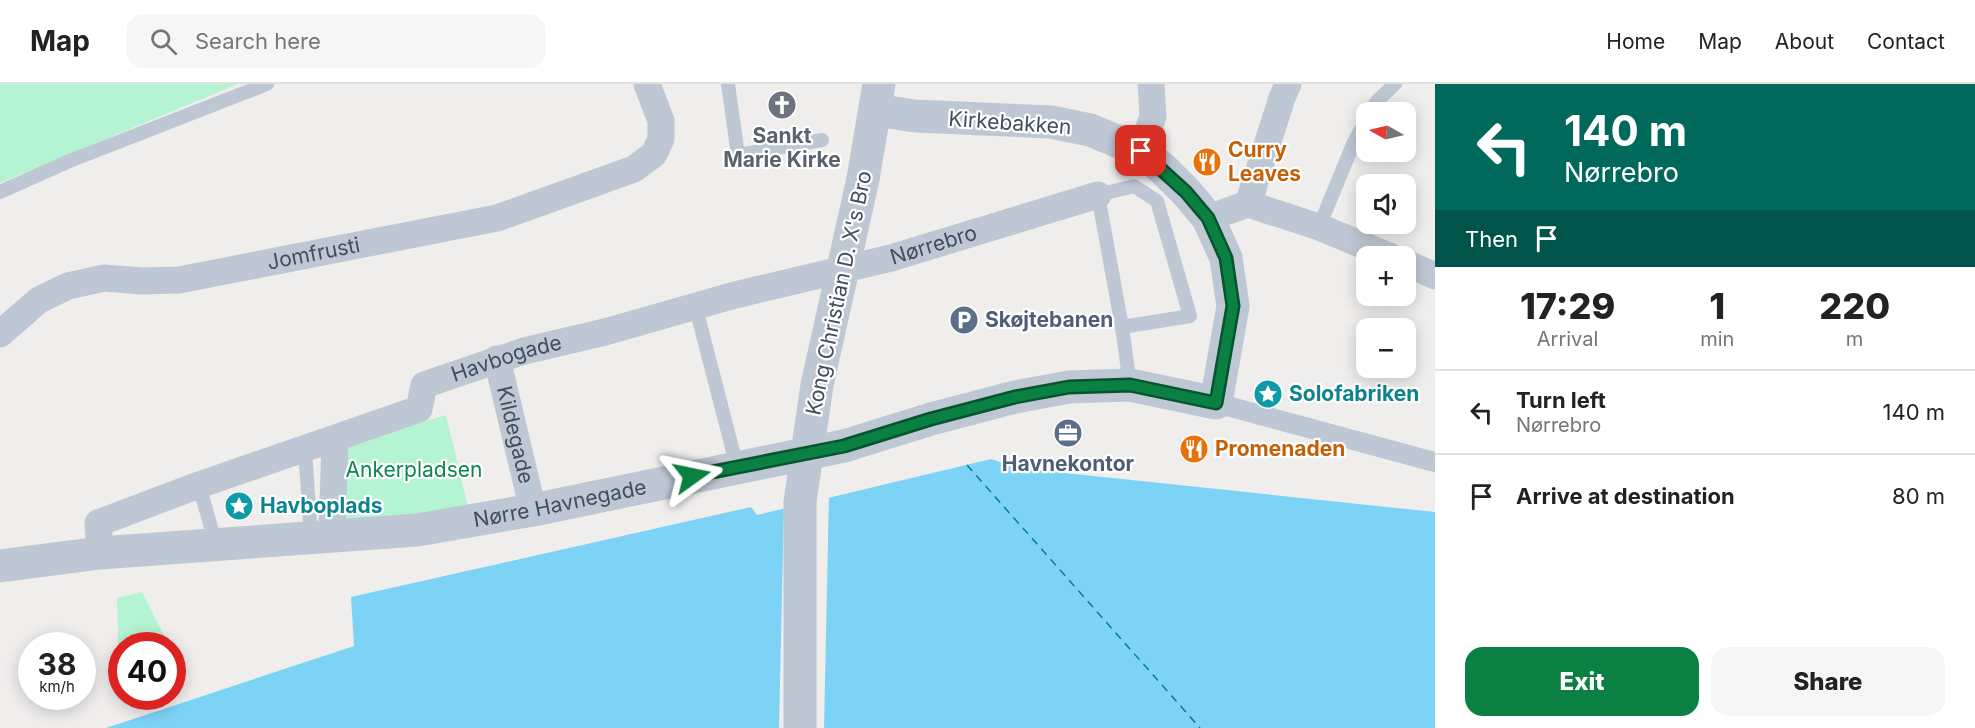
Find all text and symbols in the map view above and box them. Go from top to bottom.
search box [126,14,546,68]
text: Map [30,24,90,58]
icon: search [147,25,180,58]
text: Search here [195,28,321,54]
text: Home [1606,29,1665,54]
text: Map [1698,29,1742,54]
text: About [1775,29,1834,54]
text: Contact [1867,29,1945,54]
church icon: Sankt Marie Kirke [766,89,798,121]
north arrow [1356,102,1416,162]
map controls [1356,102,1416,378]
text: 140 m [1564,105,1687,156]
street label: Kirkebakken [948,106,1072,139]
icon: left [1465,108,1543,186]
place label: Sankt Marie Kirke [723,123,841,172]
pin [1115,125,1166,176]
icon: arrive [1124,134,1157,167]
place label: Curry Leaves [1228,137,1301,186]
restaurant icon: Curry Leaves [1191,146,1223,178]
text: Nørrebro [1564,156,1679,189]
street label: Kong Christian D. X's Bro [800,169,877,417]
button: sound [1356,174,1416,234]
street label: Nørrebro [887,220,980,270]
icon: arrive [1530,222,1563,255]
text: Then [1465,226,1518,252]
street label: Jomfrusti [265,232,362,275]
button: + [1356,246,1416,306]
text: 17:29 [1520,284,1615,328]
text: 1 [1709,284,1725,328]
text: 220 [1819,284,1890,328]
parking icon: Skøjtebanen [948,304,980,336]
place label: Skøjtebanen [985,307,1113,332]
button: − [1356,318,1416,378]
text: Arrival [1537,327,1598,351]
text: min [1700,327,1734,351]
text: m [1846,327,1863,351]
street label: Havbogade [448,330,564,387]
place icon: Solofabriken [1252,378,1284,410]
place label: Solofabriken [1289,381,1419,406]
street label: Kildegade [492,383,539,486]
text: Turn left [1516,387,1606,413]
icon: left [1465,396,1498,429]
text: 140 m [1883,399,1945,425]
text: Nørrebro [1516,413,1601,437]
office icon: Havnekontor [1052,417,1084,449]
restaurant icon: Promenaden [1178,433,1210,465]
place label: Promenaden [1215,436,1345,461]
position arrow [660,444,724,508]
place label: Havnekontor [1002,451,1135,476]
park label: Ankerpladsen [346,457,482,482]
street label: Nørre Havnegade [471,474,649,532]
icon: arrive [1465,480,1498,513]
text: Arrive at destination [1516,483,1735,509]
text: 80 m [1892,483,1945,509]
place icon: Havboplads [223,490,255,522]
place label: Havboplads [260,493,382,518]
speed limit sign: 40 [108,632,186,710]
text: 38 [38,646,76,682]
button: Exit [1465,647,1699,716]
button: Share [1711,647,1945,716]
text: km/h [39,677,75,696]

